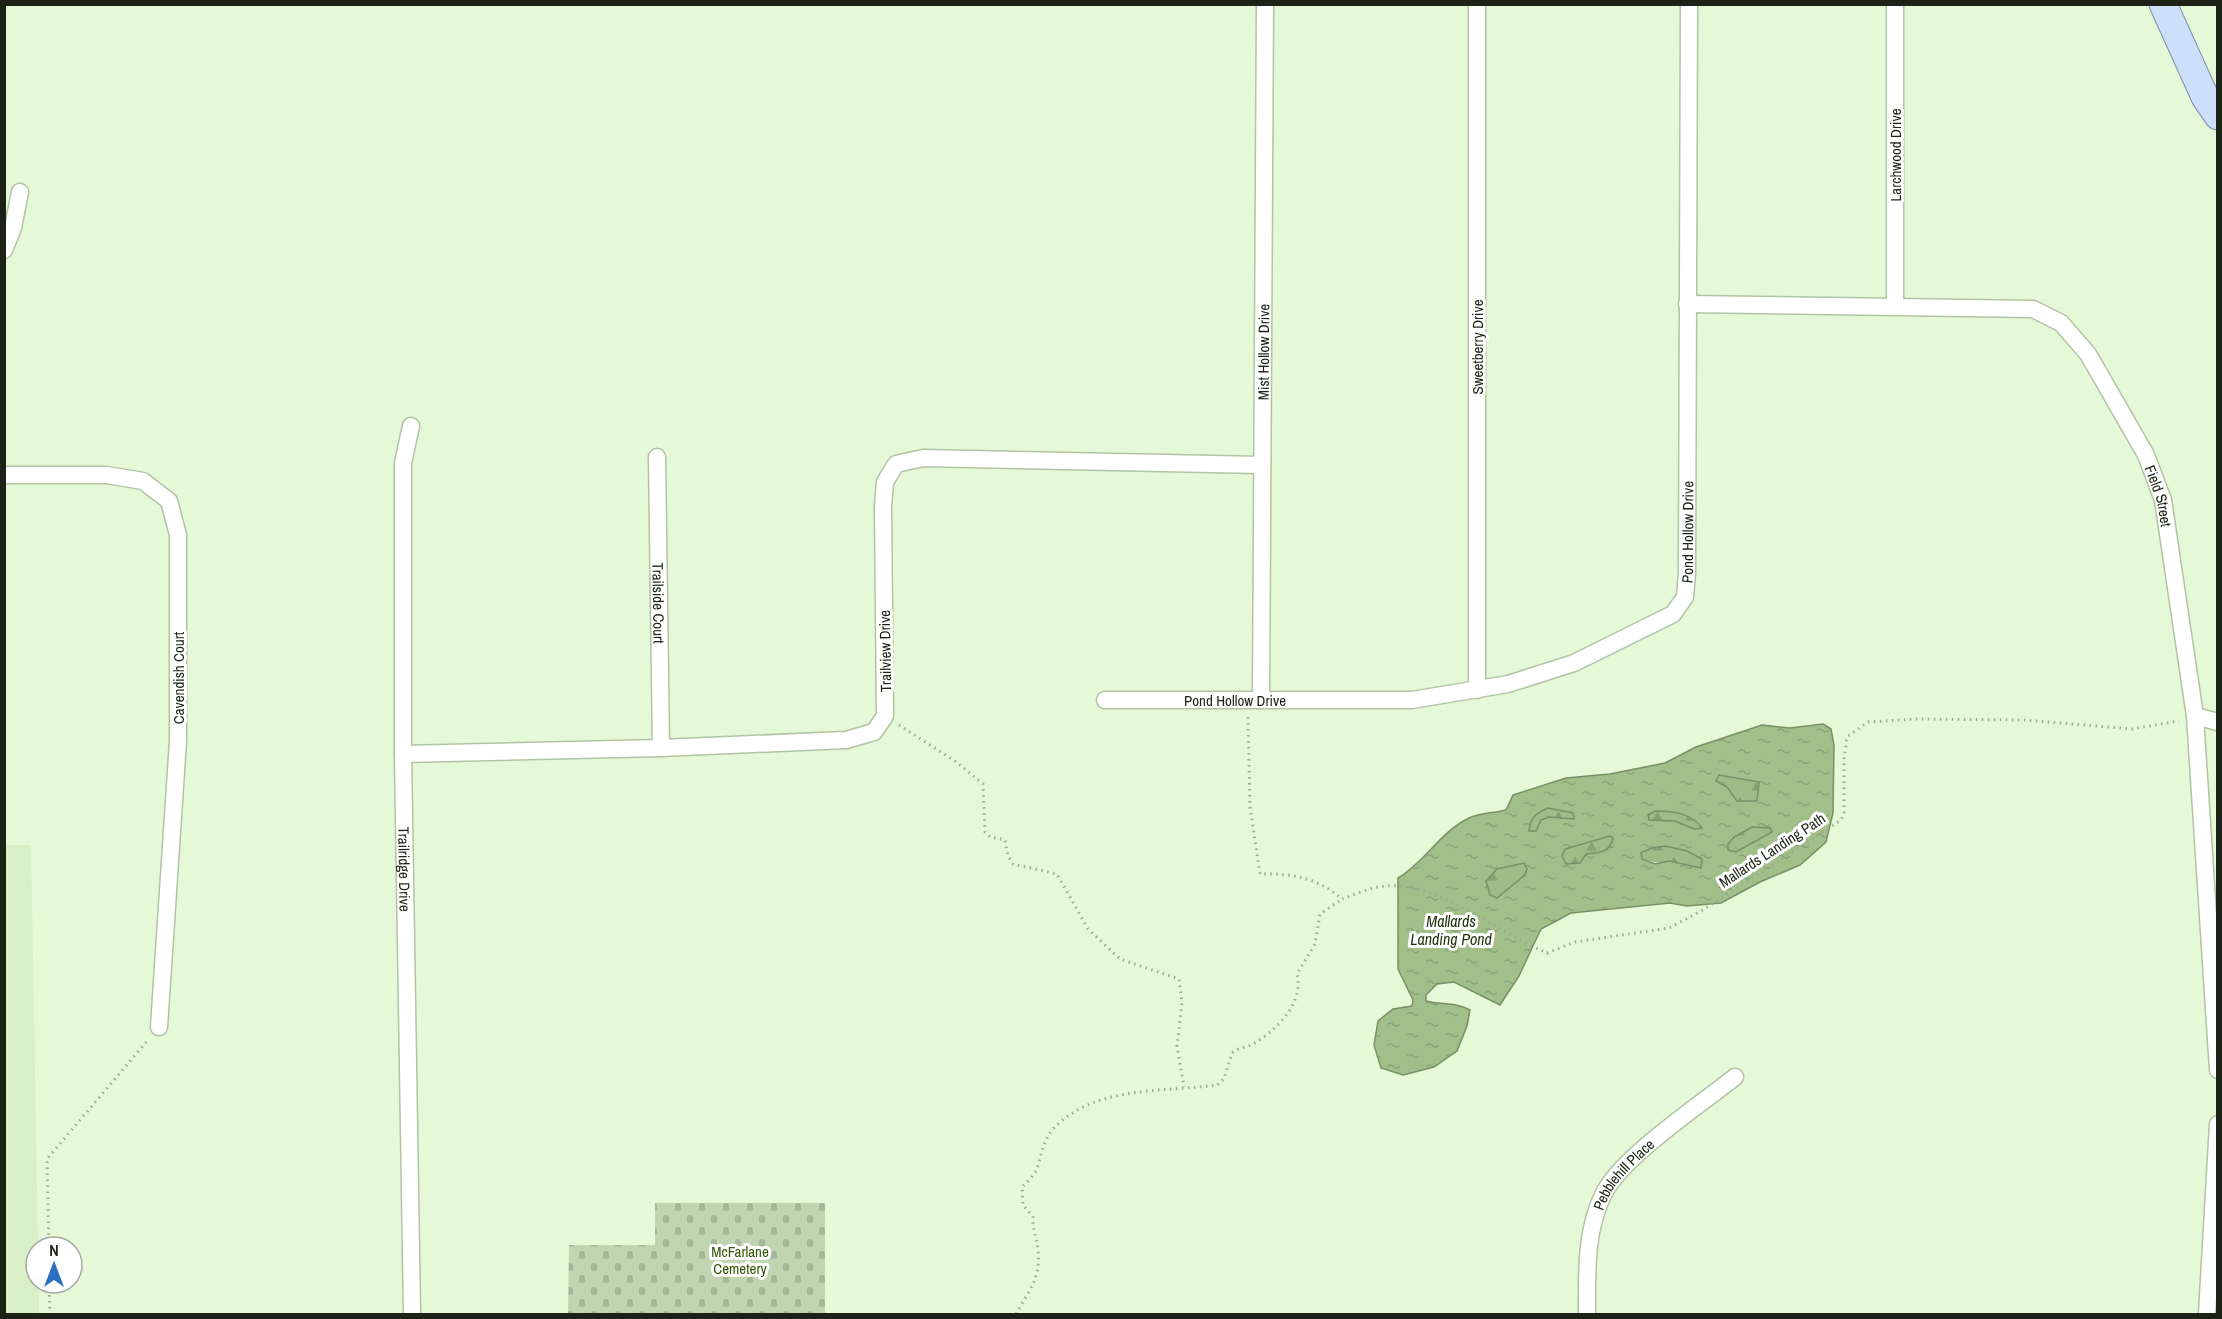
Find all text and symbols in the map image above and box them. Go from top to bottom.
street label: Larchwood Drive [1885,108,1906,201]
street label: Sweetberry Drive [1467,299,1488,395]
street label: Mist Hollow Drive [1252,304,1274,400]
street label: Field Street [2140,462,2177,529]
street label: Pond Hollow Drive [1676,481,1698,584]
street label: Trailside Court [648,562,670,644]
street label: Trailview Drive [874,610,896,692]
street label: Cavendish Court [168,631,189,724]
street label: Pond Hollow Drive [1184,690,1286,711]
street label: Mallards Landing Path [1715,808,1829,892]
street label: Trailridge Drive [394,826,416,912]
water label: Mallards Landing Pond [1410,910,1493,950]
street label: Pebblehill Place [1587,1133,1659,1213]
north arrow [24,1235,84,1295]
text: N [49,1239,59,1261]
park label: McFarlane Cemetery [711,1241,769,1279]

